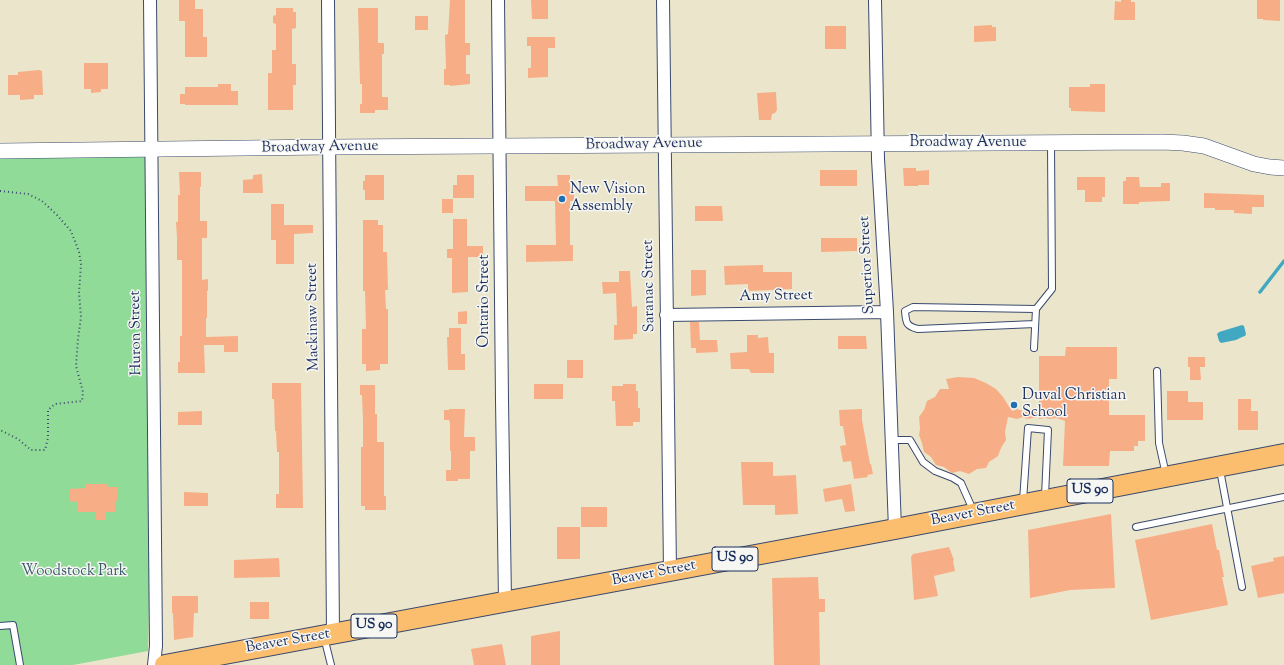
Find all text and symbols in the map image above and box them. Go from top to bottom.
street label: Broadway Avenue [909,134,1027,152]
street label: Broadway Avenue [585,135,703,155]
street label: Broadway Avenue [261,138,379,158]
place label: New Vision Assembly [570,181,646,216]
marker: New Vision Assembly [557,194,567,204]
street label: Superior Street [856,215,880,315]
street label: Saranac Street [640,240,660,332]
street label: Ontario Street [476,254,494,348]
street label: Mackinaw Street [304,263,324,371]
street label: Amy Street [739,287,813,307]
street label: Huron Street [127,290,147,376]
place label: Duval Christian School [1022,387,1126,422]
marker: Duval Christian School [1009,400,1019,410]
road number: US 90 [1067,479,1113,503]
street label: Beaver Street [930,497,1016,531]
road number: US 90 [712,547,758,571]
street label: Beaver Street [611,557,697,591]
park label: Woodstock Park [21,563,127,581]
road number: US 90 [351,614,397,638]
street label: Beaver Street [245,626,331,658]

